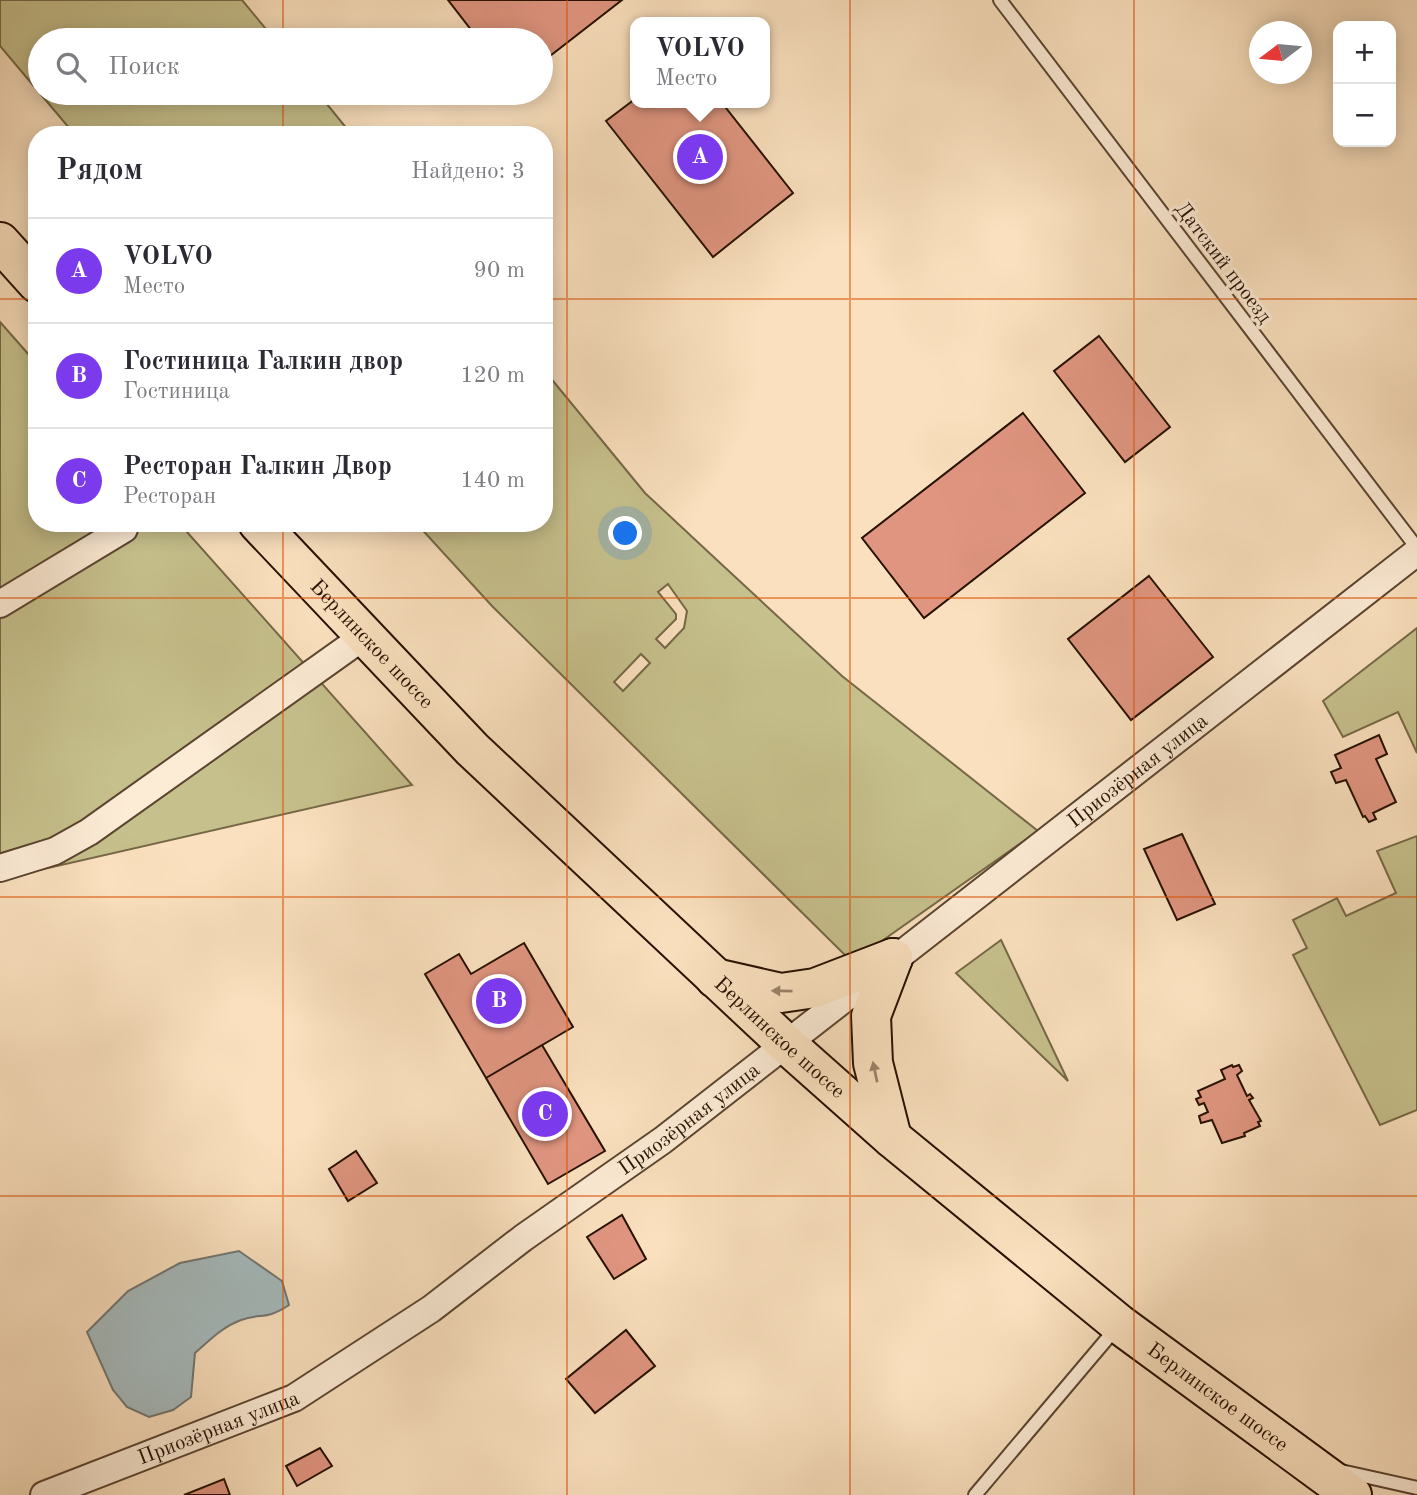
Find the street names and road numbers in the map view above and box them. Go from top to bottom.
street label: Датский проезд [1171,198,1276,328]
street label: Берлинское шоссе [305,576,437,713]
street label: Приозёрная улица [1064,710,1212,832]
street label: Берлинское шоссе [710,973,848,1103]
street label: Приозёрная улица [615,1060,764,1180]
street label: Берлинское шоссе [1143,1339,1291,1456]
street label: Приозёрная улица [135,1388,303,1470]

